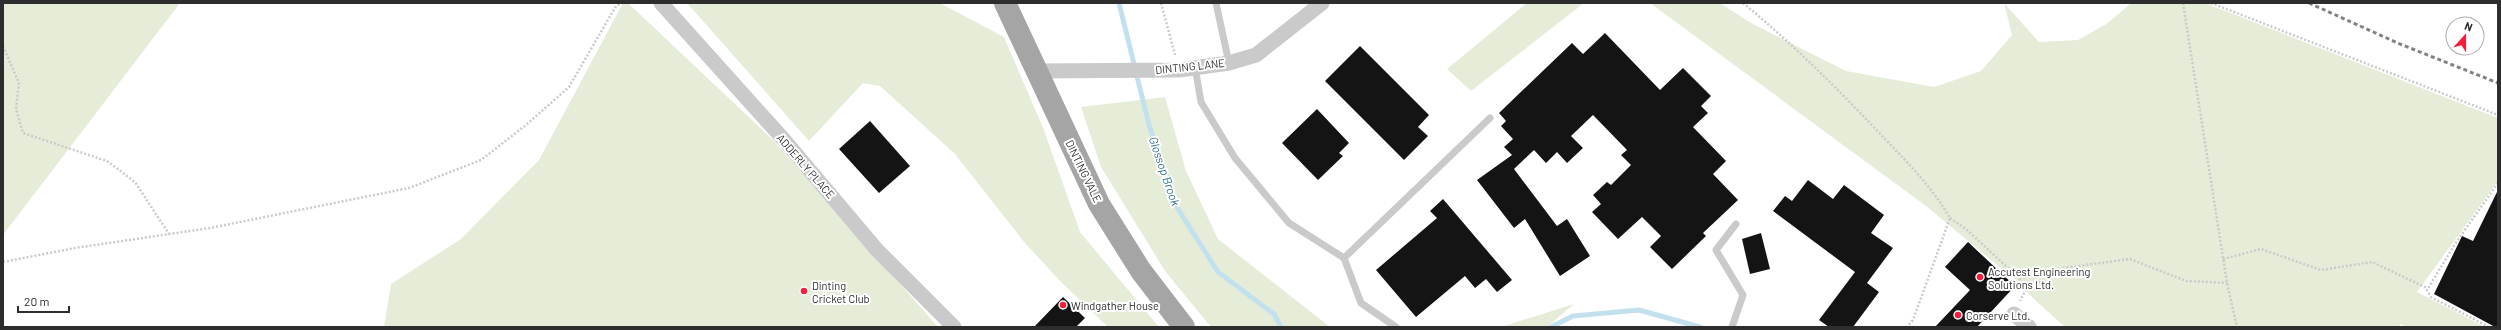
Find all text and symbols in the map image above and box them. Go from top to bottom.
north arrow [2445,16,2485,56]
text: N [2463,19,2475,34]
street label: DINTING LANE [1155,56,1226,76]
street label: ADDERLY PLACE [774,131,838,201]
water label: Glossop Brook [1147,135,1183,208]
street label: DINTING VALE [1063,138,1105,205]
place label: Accutest Engineering Solutions Ltd. [1988,265,2091,291]
marker: Accutest Engineering Solutions Ltd. [1975,272,1985,282]
place label: Dinting Cricket Club [812,279,870,305]
marker: Dinting Cricket Club [799,286,809,296]
scale bar [18,288,69,314]
text: 20 m [24,294,50,308]
place label: Windgather House [1071,299,1159,312]
marker: Windgather House [1058,300,1068,310]
place label: Corserve Ltd. [1966,309,2030,322]
marker: Corserve Ltd. [1953,310,1963,320]

